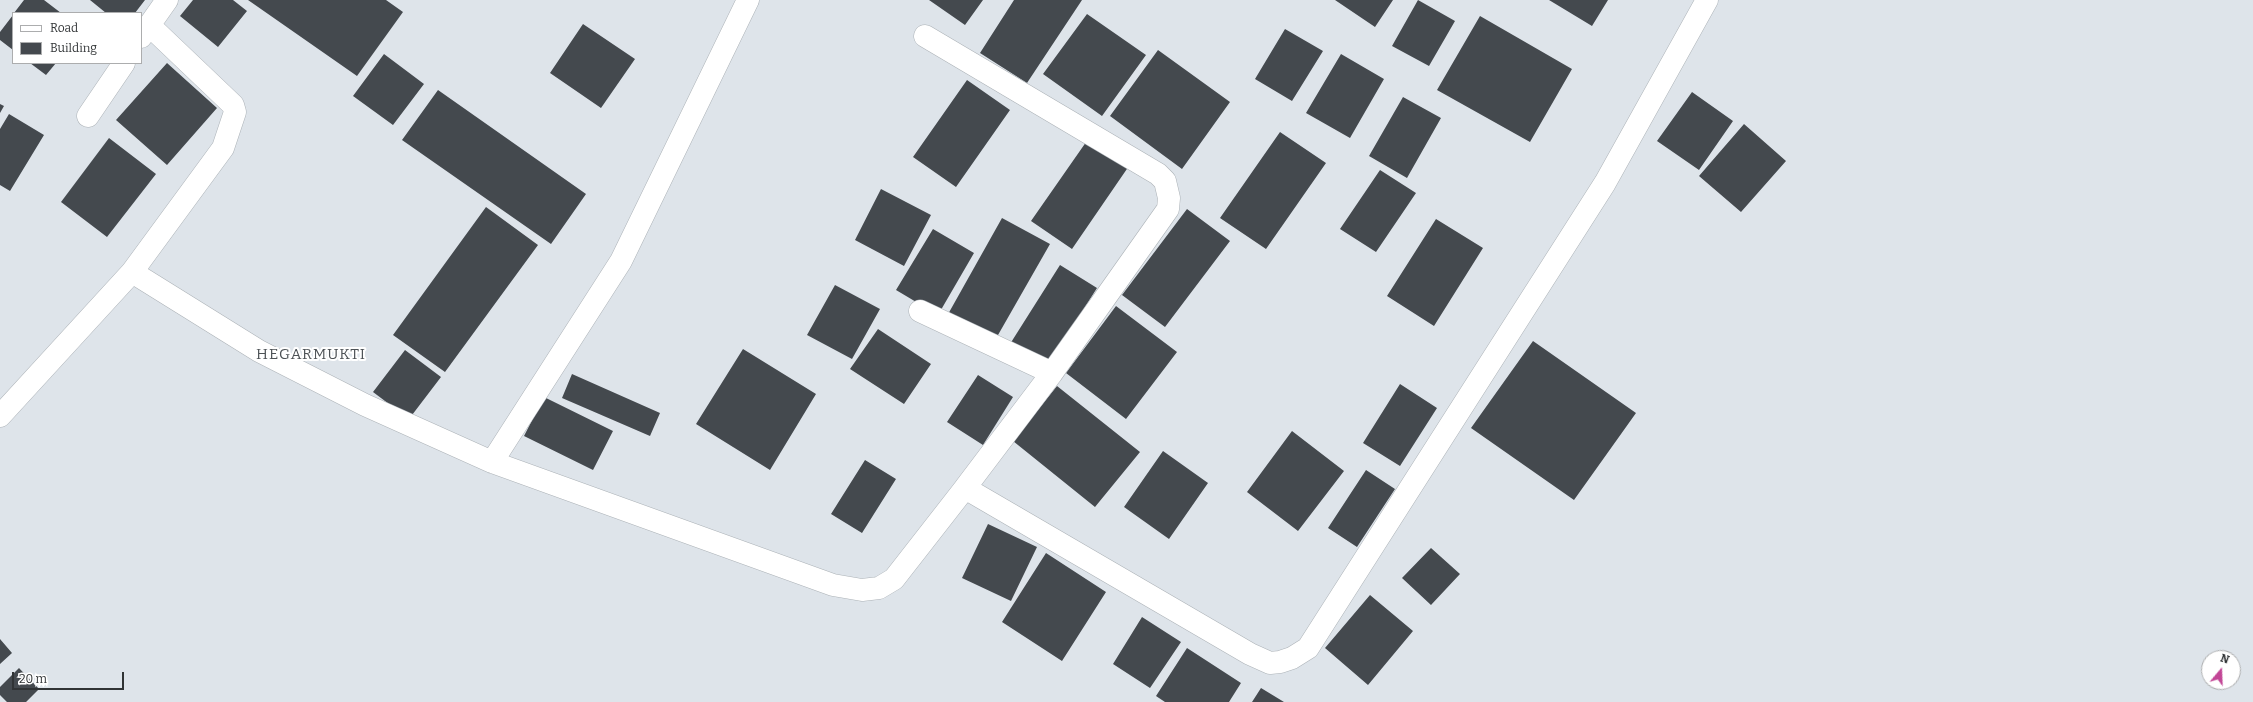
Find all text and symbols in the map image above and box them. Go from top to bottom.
legend [12,12,142,64]
text: Road [50,21,78,35]
text: Building [50,41,97,55]
district label: HEGARMUKTI [256,346,366,364]
north arrow [2201,650,2241,690]
text: N [2219,652,2231,667]
scale bar [14,664,126,690]
text: 20 m [19,672,47,686]

